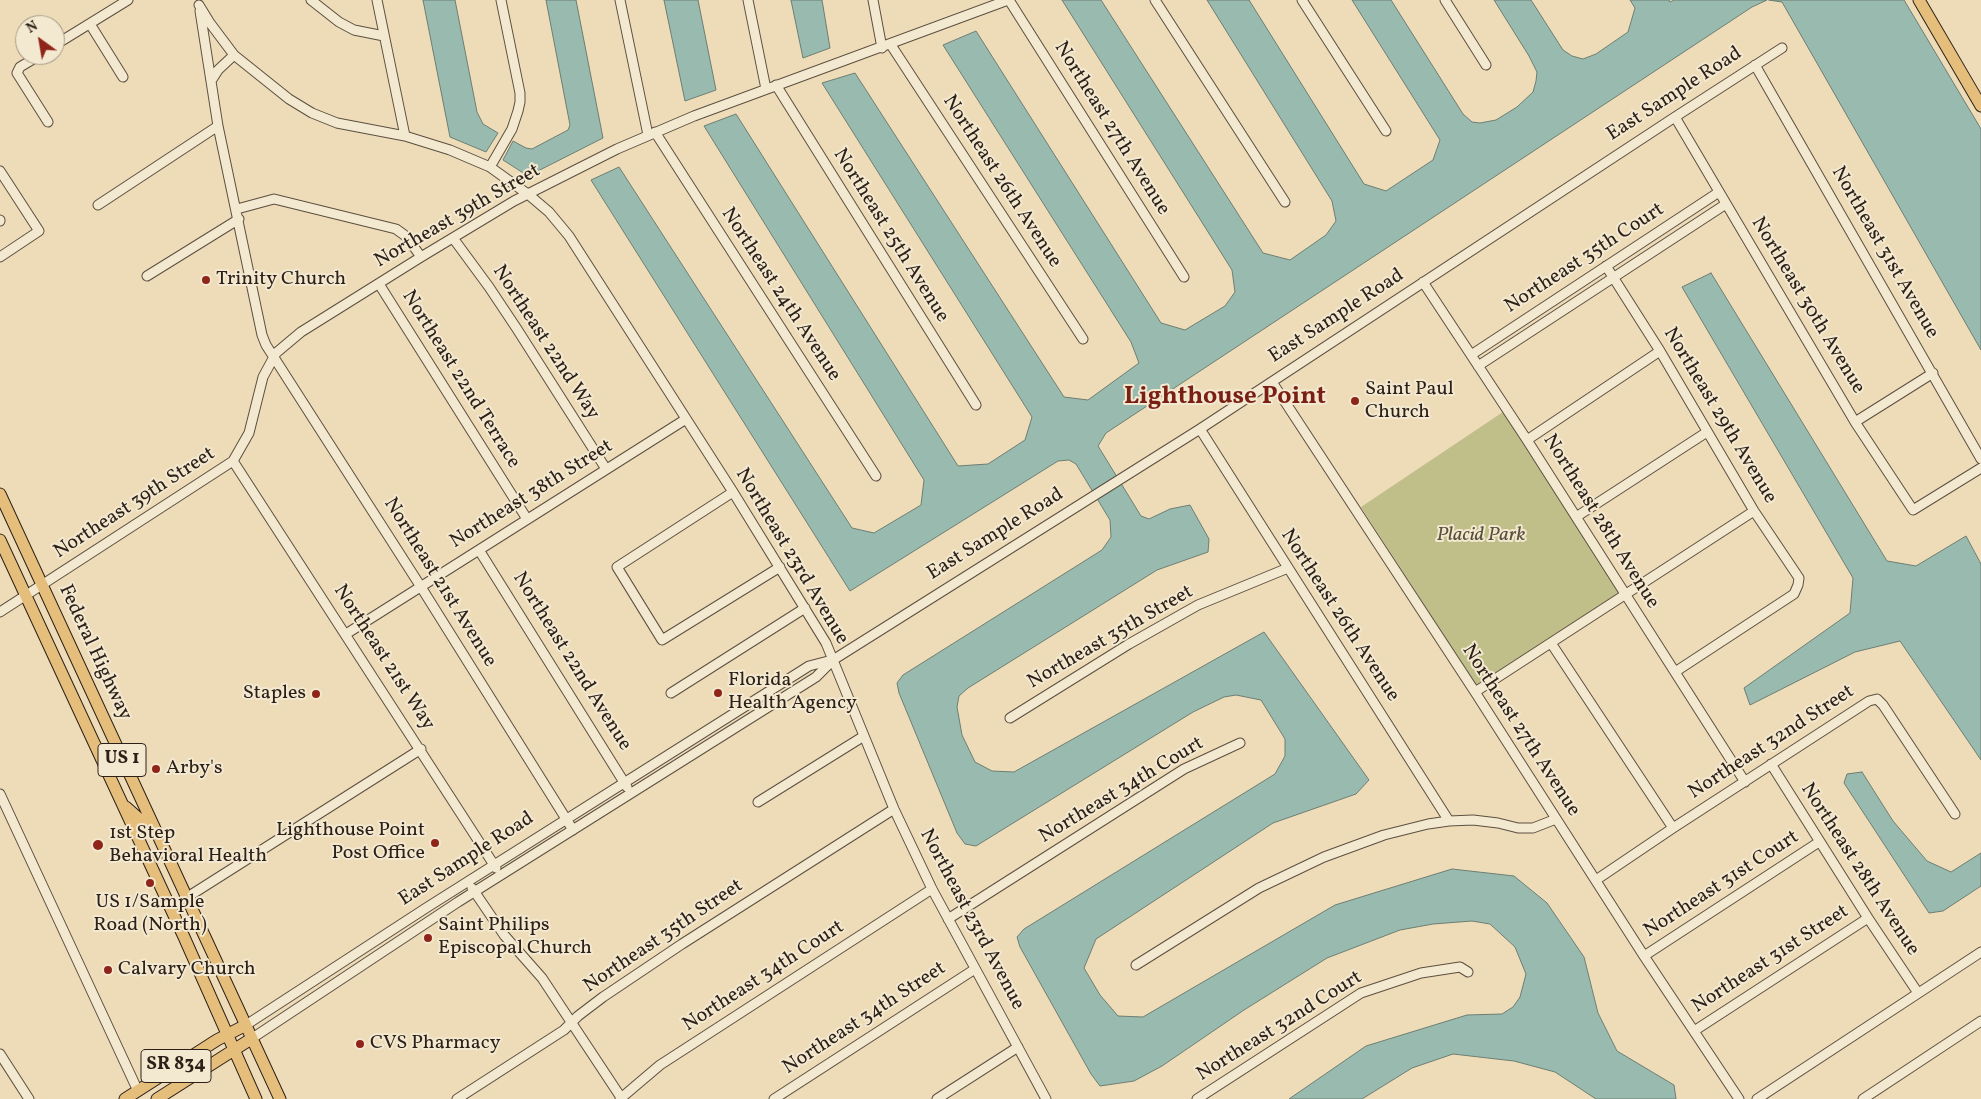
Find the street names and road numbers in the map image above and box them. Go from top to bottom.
street label: Northeast 27th Avenue [1048,38,1174,220]
street label: East Sample Road [1603,42,1747,148]
street label: Northeast 26th Avenue [936,91,1066,273]
street label: Northeast 25th Avenue [827,145,953,327]
street label: Northeast 39th Street [371,160,545,274]
street label: Northeast 31st Avenue [1825,163,1943,343]
street label: Northeast 35th Court [1501,199,1669,319]
street label: Northeast 24th Avenue [715,204,845,386]
street label: Northeast 30th Avenue [1745,213,1869,399]
street label: Northeast 22nd Way [486,261,604,425]
street label: East Sample Road [1265,264,1409,370]
street label: Northeast 22nd Terrace [395,287,525,473]
street label: Northeast 29th Avenue [1657,324,1781,508]
street label: Northeast 28th Avenue [1537,430,1663,614]
street label: Northeast 38th Street [446,435,618,555]
street label: Northeast 39th Street [50,443,220,565]
street label: Northeast 23rd Avenue [729,465,853,649]
street label: East Sample Road [923,483,1069,587]
street label: Northeast 21st Avenue [377,494,501,672]
street label: Northeast 26th Avenue [1274,525,1404,707]
street label: Northeast 22nd Avenue [506,568,636,756]
street label: Federal Highway [52,581,136,725]
street label: Northeast 21st Way [327,581,439,735]
street label: Northeast 35th Street [1024,581,1198,695]
street label: Northeast 27th Avenue [1455,641,1585,821]
street label: Northeast 32nd Street [1685,681,1859,805]
street label: Northeast 34th Court [1036,732,1208,850]
road number: US 1 [98,744,146,776]
street label: Northeast 28th Avenue [1794,779,1924,961]
street label: East Sample Road [395,807,539,913]
street label: Northeast 23rd Avenue [913,825,1029,1015]
street label: Northeast 31st Court [1640,826,1804,944]
street label: Northeast 35th Street [580,875,748,999]
street label: Northeast 31st Street [1688,900,1854,1020]
street label: Northeast 34th Court [679,916,849,1038]
street label: Northeast 34th Street [779,957,951,1081]
street label: Northeast 32nd Court [1193,966,1367,1088]
road number: SR 834 [141,1050,211,1082]

